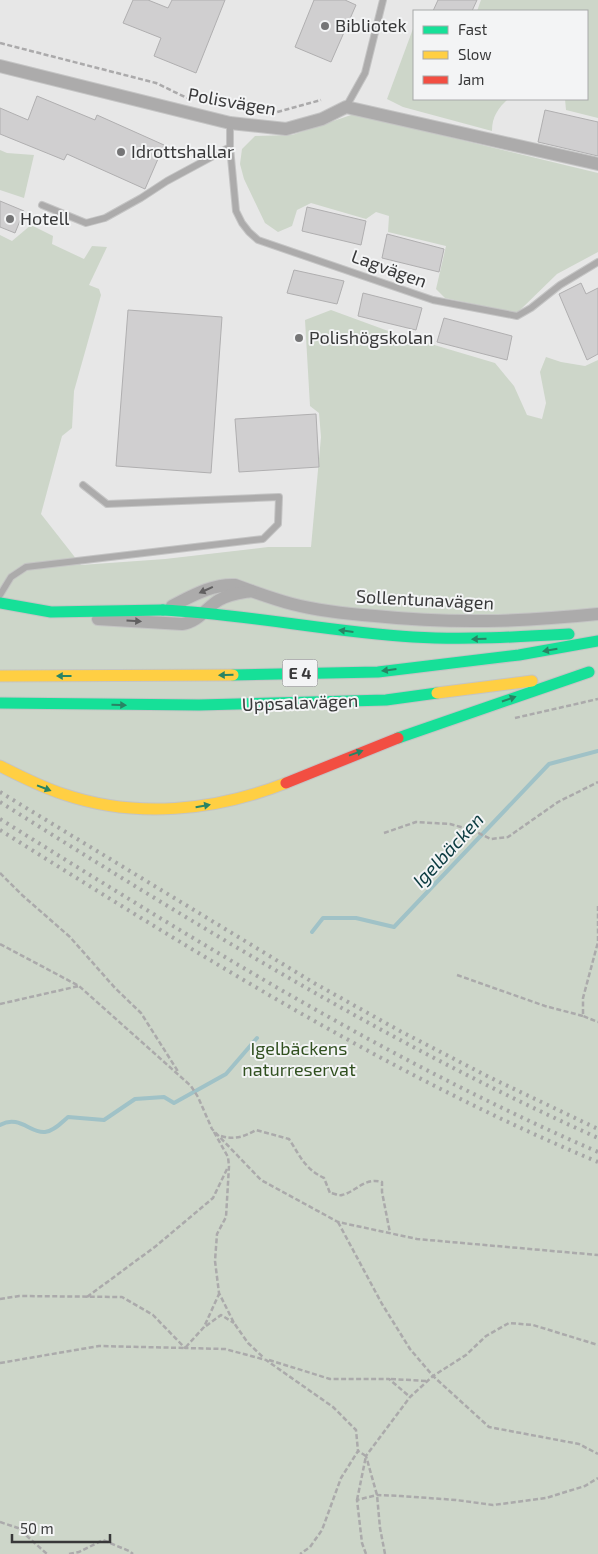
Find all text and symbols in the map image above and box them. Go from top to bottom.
legend [413,10,588,100]
place label: Bibliotek [335,14,407,36]
marker: Bibliotek [319,20,331,32]
text: Fast [458,20,488,38]
text: Slow [458,45,492,63]
text: Jam [458,70,484,88]
street label: Polisvägen [186,82,278,120]
place label: Idrottshallar [131,140,234,162]
marker: Idrottshallar [115,146,127,158]
place label: Hotell [20,207,70,229]
marker: Hotell [4,213,16,225]
street label: Lagvägen [349,244,430,292]
place label: Polishögskolan [309,326,433,348]
marker: Polishögskolan [293,332,305,344]
street label: Sollentunavägen [356,584,495,614]
one-way arrow [199,586,213,594]
one-way arrow [126,618,142,626]
one-way arrow [338,627,354,635]
one-way arrow [471,635,487,643]
one-way arrow [542,646,558,654]
road number: E 4 [282,660,318,686]
one-way arrow [381,666,397,674]
one-way arrow [218,671,234,679]
one-way arrow [56,672,72,680]
street label: Uppsalavägen [241,689,359,715]
one-way arrow [502,695,517,702]
one-way arrow [111,701,127,709]
one-way arrow [349,749,364,757]
one-way arrow [37,784,51,792]
one-way arrow [195,802,211,810]
water label: Igelbäcken [407,808,488,892]
park label: Igelbäckens naturreservat [242,1037,356,1080]
scale bar [12,1512,110,1544]
text: 50 m [20,1519,54,1537]

